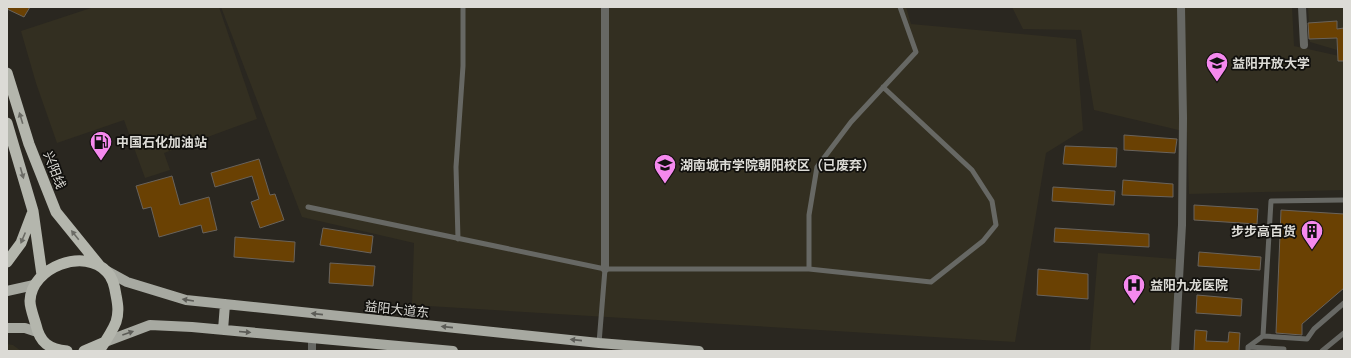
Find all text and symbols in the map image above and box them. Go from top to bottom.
school or university icon: 益阳开放大学 [1204,50,1230,83]
place label: 益阳开放大学 [1232,56,1310,71]
one-way arrow [18,112,24,124]
fuel station icon: 中国石化加油站 [88,129,114,162]
place label: 中国石化加油站 [116,135,207,150]
street label: 兴阳线 [41,149,69,191]
school or university icon: 湖南城市学院朝阳校区（已废弃） [652,152,678,185]
place label: 湖南城市学院朝阳校区（已废弃） [680,158,875,173]
one-way arrow [19,168,25,180]
building icon: 步步高百货 [1299,218,1325,251]
place label: 步步高百货 [1231,224,1296,239]
one-way arrow [70,230,79,241]
one-way arrow [19,232,26,244]
hospital icon: 益阳九龙医院 [1121,272,1147,305]
place label: 益阳九龙医院 [1150,278,1228,293]
one-way arrow [182,297,194,303]
street label: 益阳大道东 [364,299,430,320]
one-way arrow [311,310,324,317]
one-way arrow [441,324,453,330]
one-way arrow [239,328,251,335]
one-way arrow [122,330,134,336]
one-way arrow [570,337,582,344]

